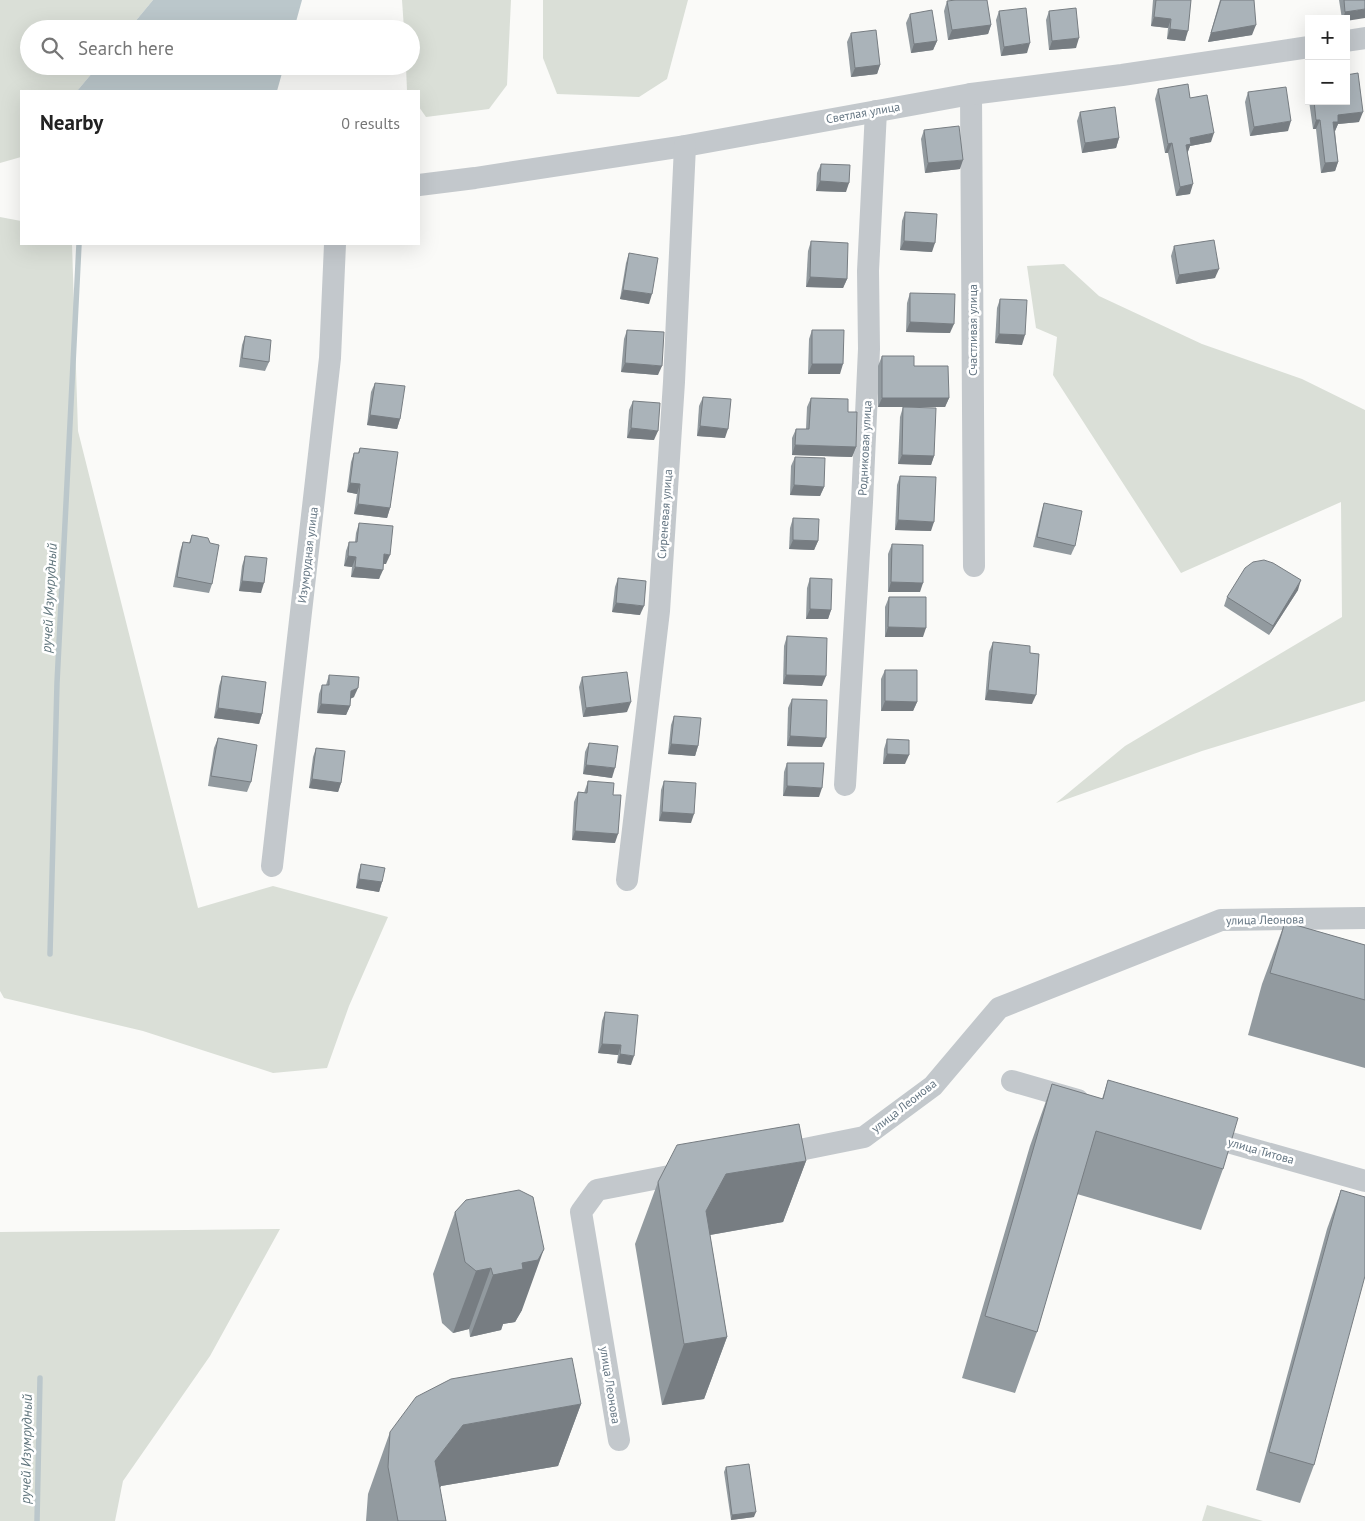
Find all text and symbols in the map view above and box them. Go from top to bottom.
map controls [1305,15,1350,105]
button: + [1305,15,1350,60]
search box [20,20,420,75]
icon: search [38,34,66,62]
text: Search here [78,36,174,60]
button: − [1305,60,1350,105]
street label: Светлая улица [825,99,901,126]
text: Nearby [40,109,103,136]
text: 0 results [341,113,400,133]
street label: Счастливая улица [965,284,980,376]
street label: Родниковая улица [855,400,874,496]
street label: Сиреневая улица [654,469,675,559]
street label: Изумрудная улица [294,506,321,604]
water label: ручей Изумрудный [37,543,61,654]
street label: улица Леонова [1226,911,1304,928]
street label: улица Леонова [868,1076,939,1136]
street label: улица Титова [1226,1134,1296,1167]
street label: улица Леонова [597,1345,624,1425]
water label: ручей Изумрудный [16,1394,36,1505]

